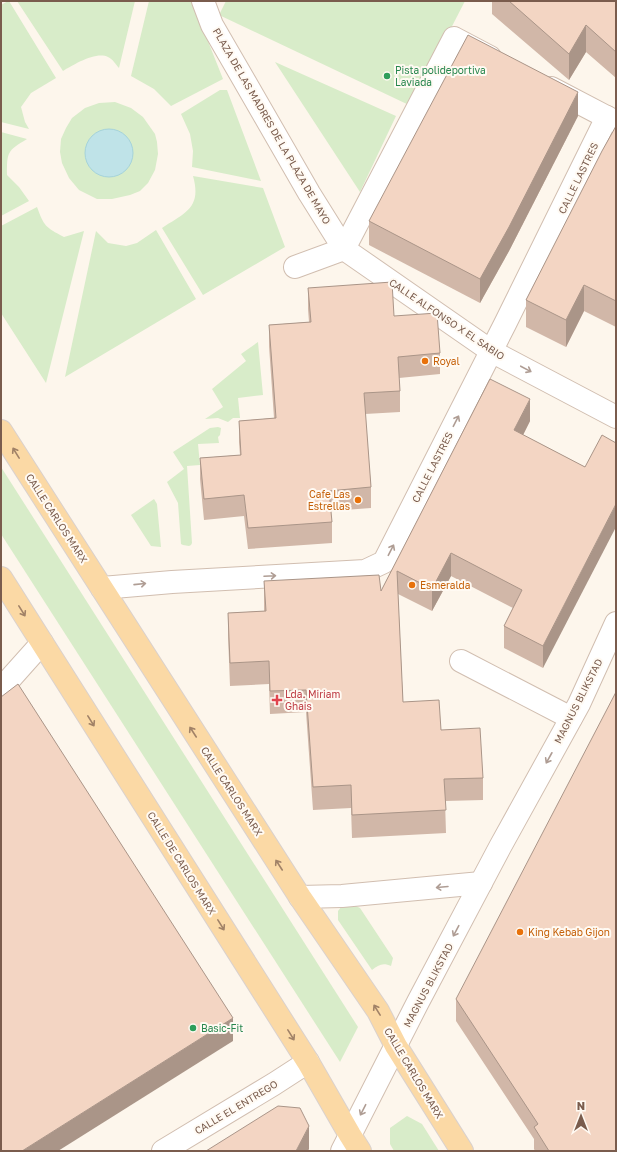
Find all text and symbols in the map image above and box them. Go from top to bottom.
street label: PLAZA DE LAS MADRES DE LA PLAZA DE MAYO [211,26,333,226]
place label: Pista polideportiva Laviada [395,64,486,88]
marker: Pista polideportiva Laviada [382,71,392,81]
street label: CALLE LASTRES [556,140,600,216]
street label: CALLE ALFONSO X EL SABIO [387,276,507,362]
place label: Royal [433,355,460,367]
marker: Royal [420,356,430,366]
one-way arrow [520,366,532,373]
one-way arrow [453,416,460,428]
street label: CALLE LASTRES [409,430,455,504]
one-way arrow [11,448,20,459]
street label: CALLE CARLOS MARX [24,471,90,565]
place label: Cafe Las Estrellas [308,488,350,512]
marker: Cafe Las Estrellas [353,495,363,505]
one-way arrow [387,544,395,556]
one-way arrow [263,572,276,580]
place label: Esmeralda [420,579,470,591]
marker: Esmeralda [407,580,417,590]
one-way arrow [133,581,146,588]
one-way arrow [18,605,26,616]
street label: MAGNUS BLIKSTAD [551,657,605,745]
place label: Lda. Miriam Ghais [285,688,340,712]
marker: Lda. Miriam Ghais [272,695,282,705]
one-way arrow [87,715,96,726]
one-way arrow [189,726,198,737]
street label: CALLE CARLOS MARX [199,744,265,838]
one-way arrow [544,752,552,764]
street label: CALLE DE CARLOS MARX [145,809,219,917]
one-way arrow [274,859,283,870]
one-way arrow [436,883,449,891]
one-way arrow [218,919,226,931]
one-way arrow [452,925,459,937]
place label: King Kebab Gijon [528,926,610,938]
marker: King Kebab Gijon [515,927,525,937]
street label: MAGNUS BLIKSTAD [401,941,455,1029]
one-way arrow [373,1005,381,1016]
place label: Basic-Fit [201,1022,243,1034]
marker: Basic-Fit [188,1023,198,1033]
street label: CALLE CARLOS MARX [382,1025,446,1121]
one-way arrow [287,1029,295,1041]
street label: CALLE EL ENTREGO [192,1077,280,1137]
north arrow [561,1096,601,1136]
text: N [577,1099,585,1112]
one-way arrow [359,1104,366,1116]

